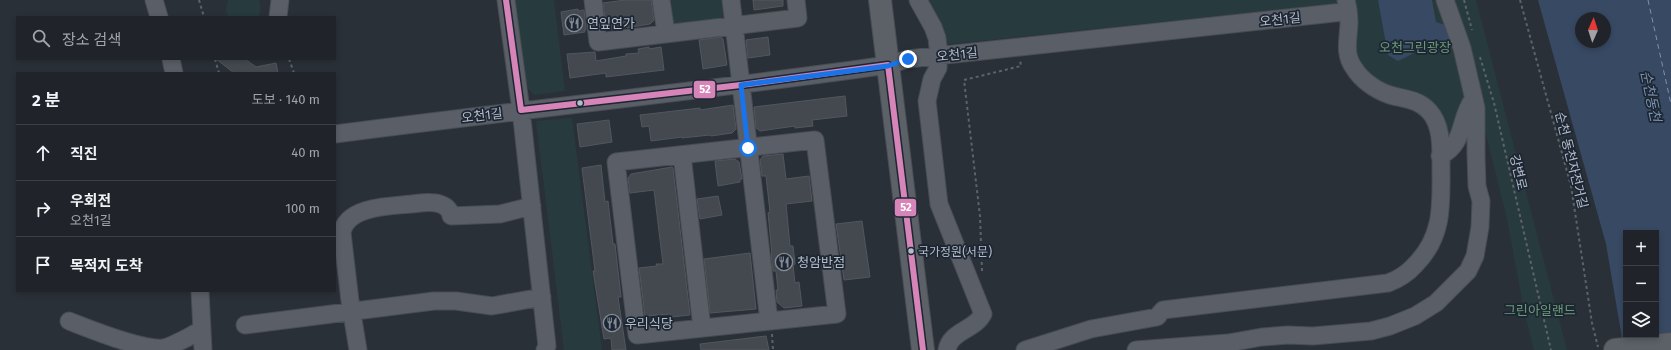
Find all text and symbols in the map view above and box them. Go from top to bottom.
street label: 오천1길 [1259,10,1301,29]
north arrow [1575,12,1611,48]
restaurant icon: 연잎연가 [564,13,584,33]
search box [16,16,336,60]
place label: 연잎연가 [587,16,635,31]
icon: search [30,27,52,49]
text: 장소 검색 [62,31,121,49]
park label: 오천그린광장 [1379,40,1451,55]
street label: 오천1길 [936,45,978,64]
route end [899,50,917,68]
water label: 순천동천 [1637,69,1664,124]
line badge: 52 [693,80,716,99]
text: 52 [699,83,711,96]
text: 2 분 [32,90,60,111]
text: 도보 · 140 m [252,92,320,107]
unlabelled marker [575,98,585,108]
street label: 오천1길 [461,106,504,125]
street label: 순천 동천자전거길 [1552,110,1591,210]
route start [739,139,757,157]
icon: ahead [32,142,54,164]
text: 직진 [70,145,98,163]
text: 40 m [291,145,320,160]
street label: 강변로 [1507,153,1530,191]
text: 우회전 [70,192,111,210]
icon: right [32,198,54,220]
line badge: 52 [894,198,917,217]
text: 100 m [285,201,320,216]
text: 52 [900,201,912,214]
text: 오천1길 [70,213,112,228]
map controls [1623,230,1659,338]
button: + [1623,230,1659,266]
place label: 국가정원(서문) [918,245,992,259]
marker: 국가정원(서문) [906,246,916,256]
restaurant icon: 청암반점 [774,252,794,272]
icon: arrive [32,254,54,276]
place label: 청암반점 [797,255,845,270]
text: 목적지 도착 [70,257,143,275]
button: − [1623,266,1659,302]
button: layers [1623,302,1659,338]
park label: 그린아일랜드 [1504,303,1576,318]
restaurant icon: 우리식당 [602,313,622,333]
place label: 우리식당 [625,316,673,331]

